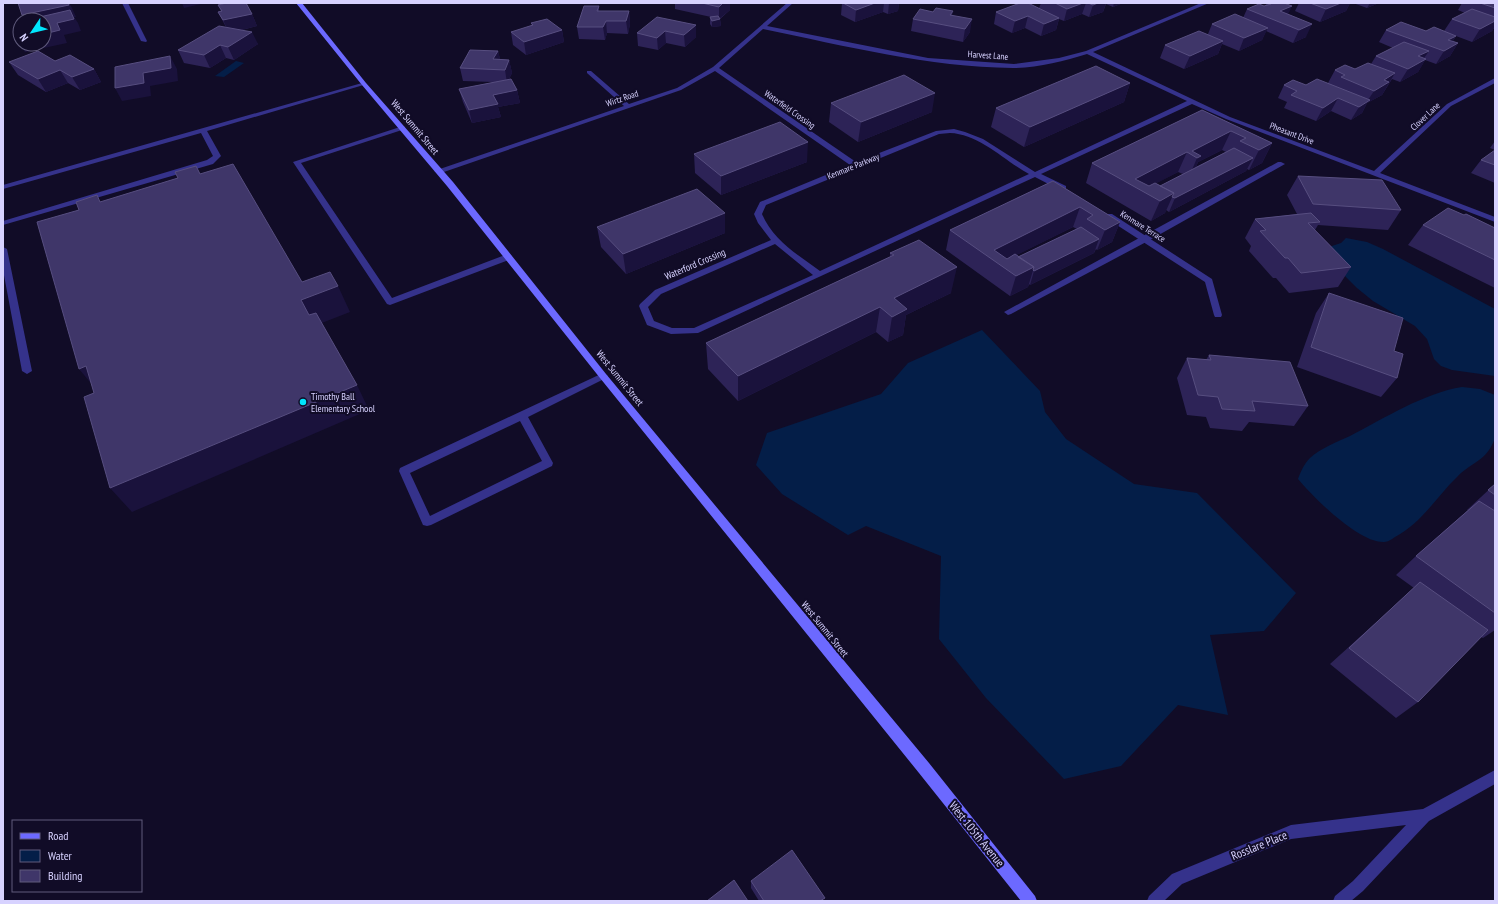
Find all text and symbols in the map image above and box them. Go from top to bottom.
north arrow [12,12,52,52]
text: N [16,31,31,44]
street label: Harvest Lane [967,48,1009,62]
street label: Wirtz Road [604,87,640,109]
street label: Waterfield Crossing [762,87,818,131]
street label: West Summit Street [388,97,442,157]
street label: Clover Lane [1408,99,1442,132]
street label: Pheasant Drive [1268,120,1316,147]
street label: Kenmare Parkway [825,150,881,181]
street label: Kenmare Terrace [1118,208,1168,244]
street label: Waterford Crossing [663,245,727,283]
street label: West Summit Street [594,347,647,409]
place label: Timothy Ball Elementary School [311,390,376,415]
marker: Timothy Ball Elementary School [298,397,308,407]
street label: West Summit Street [799,598,852,660]
street label: West 105th Avenue [946,798,1008,870]
legend [12,820,142,892]
street label: Rosslare Place [1229,827,1289,863]
text: Road [48,828,68,843]
text: Water [48,848,73,863]
text: Building [48,868,83,883]

